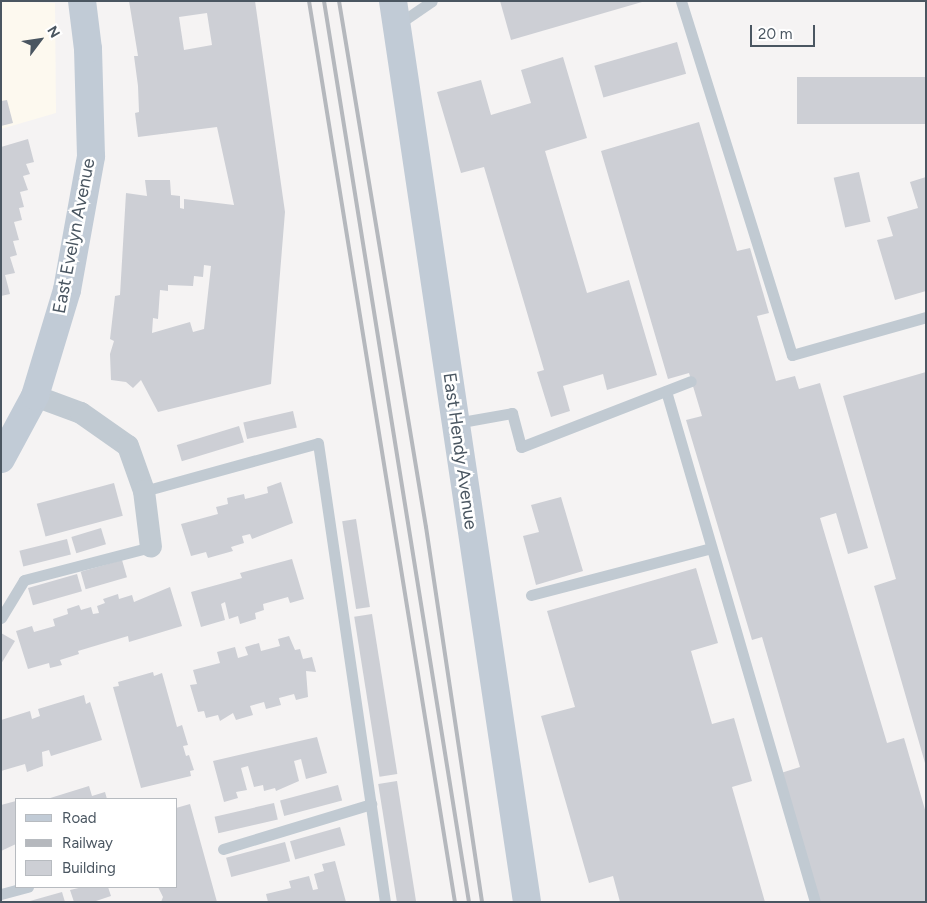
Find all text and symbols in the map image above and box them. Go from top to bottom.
north arrow [15,15,65,65]
scale bar [752,15,817,47]
text: N [43,23,63,41]
text: 20 m [758,25,792,43]
street label: East Evelyn Avenue [48,156,100,316]
street label: East Hendy Avenue [438,371,482,531]
legend [15,798,178,888]
text: Road [62,809,97,827]
text: Railway [62,834,113,852]
text: Building [62,859,116,877]

